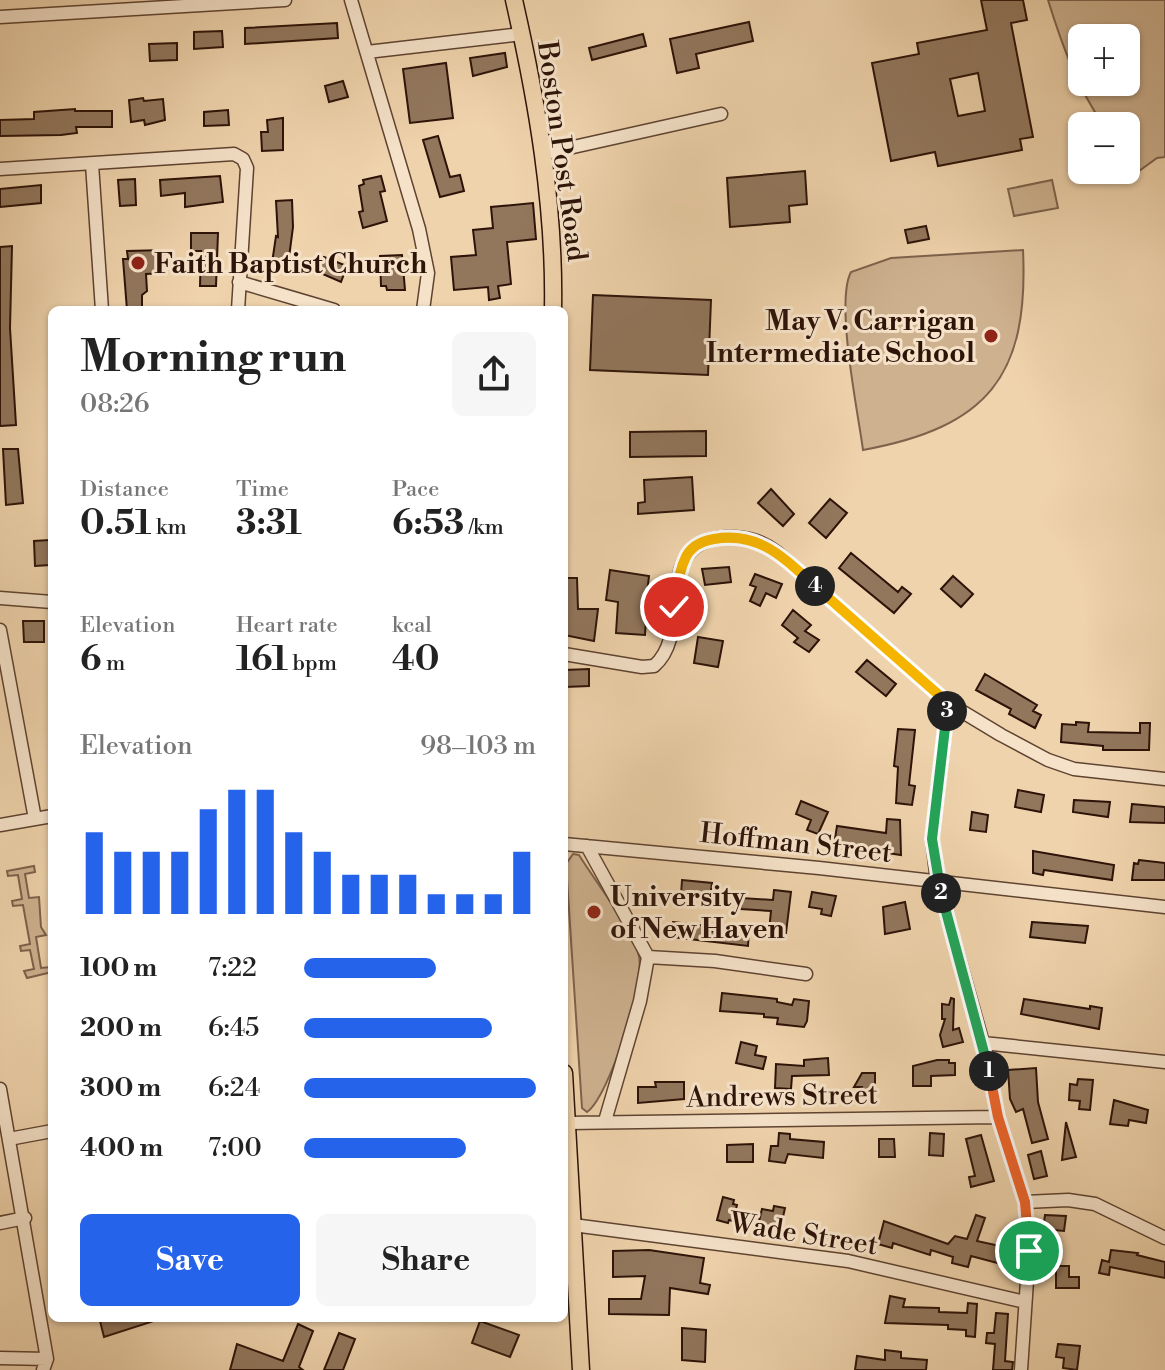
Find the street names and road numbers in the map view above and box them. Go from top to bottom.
street label: Boston Post Road [529,38,594,264]
street label: Hoffman Street [698,816,894,871]
street label: Andrews Street [685,1077,878,1116]
street label: Wade Street [726,1205,880,1263]

